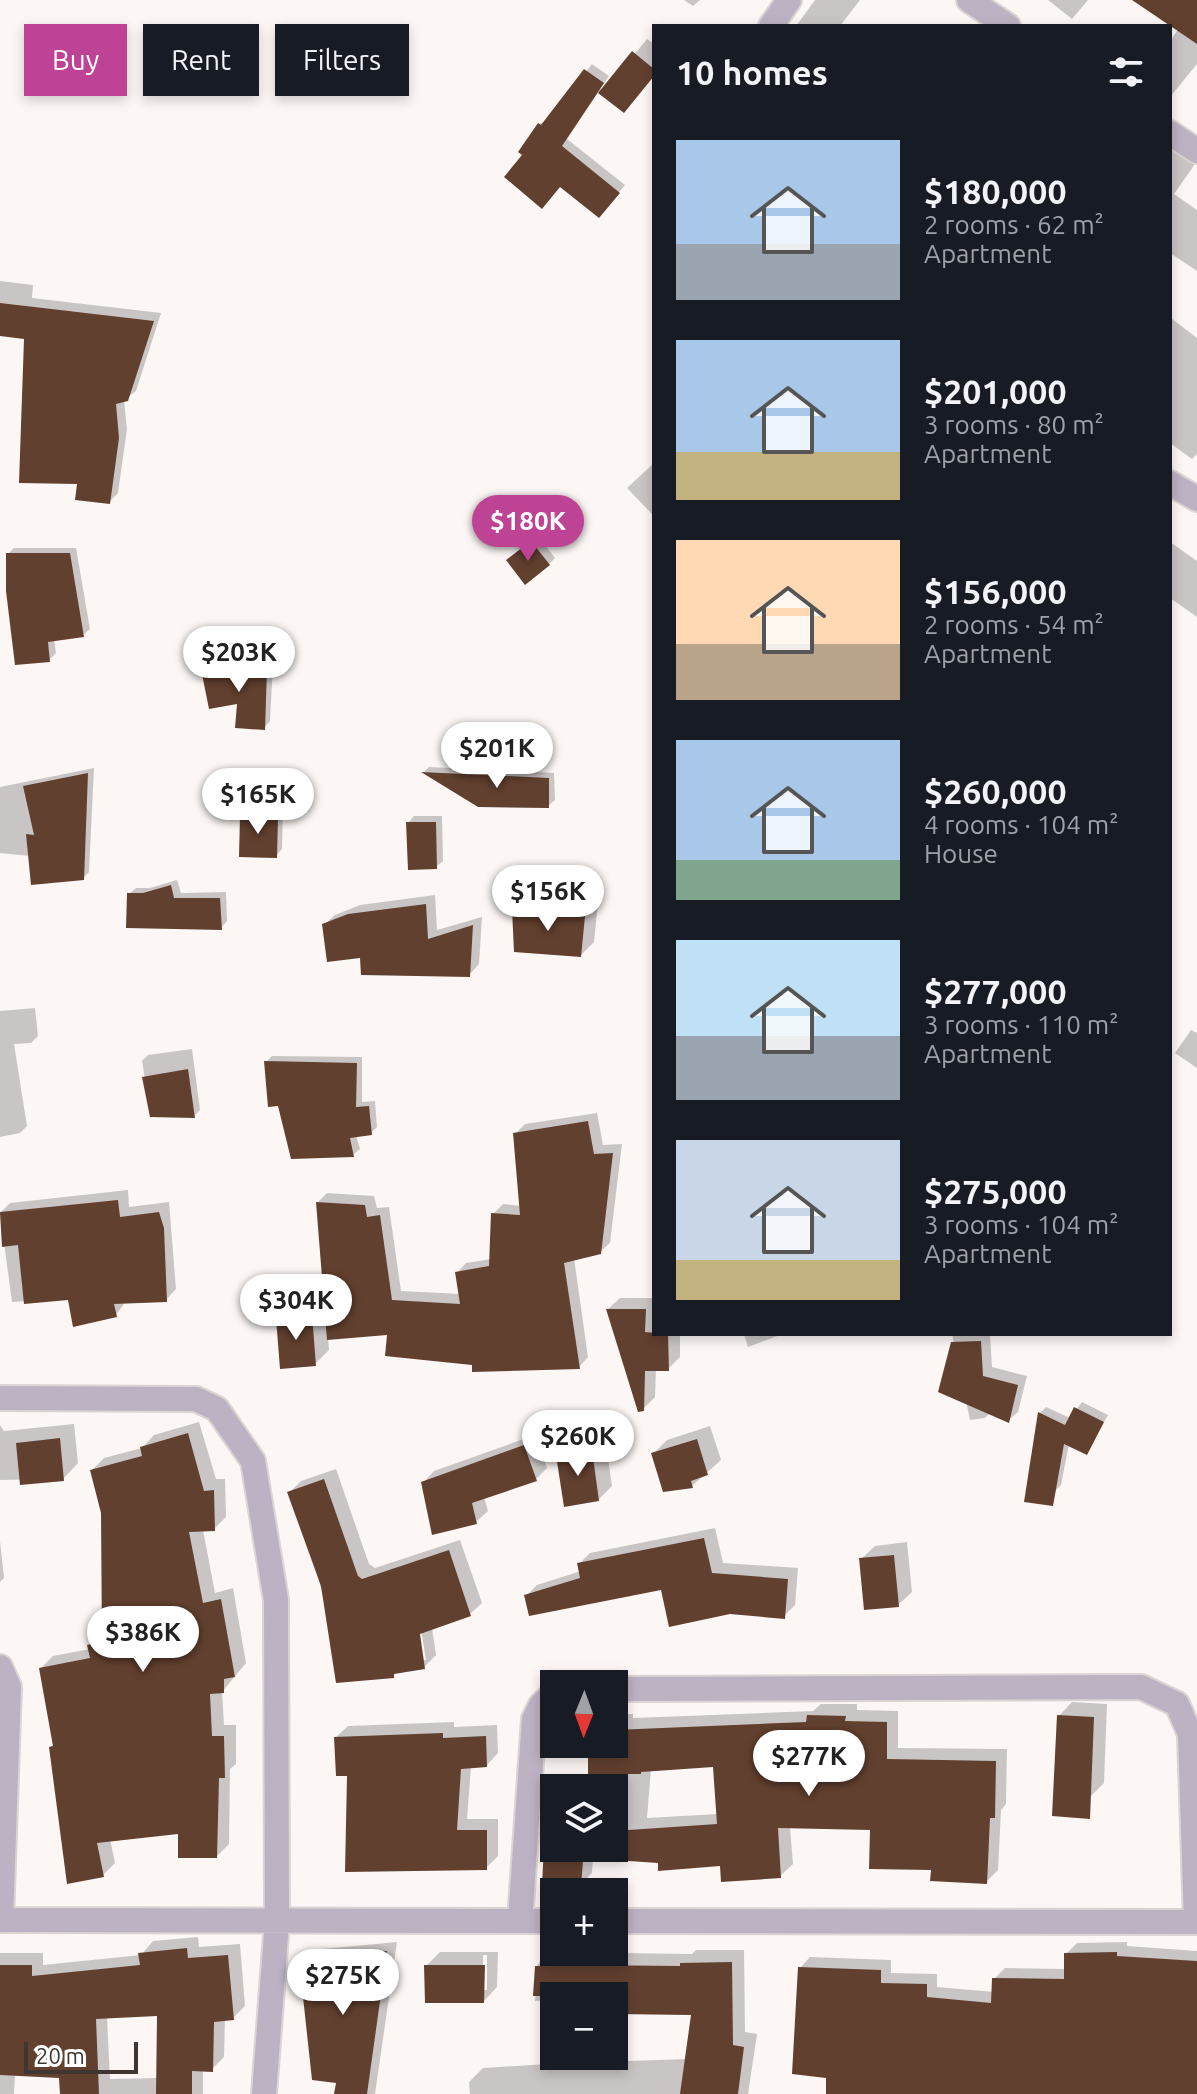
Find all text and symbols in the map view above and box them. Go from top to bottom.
chip: Buy [24,24,127,96]
chip: Rent [143,24,259,96]
chip: Filters [275,24,409,96]
icon: filters [1104,50,1148,94]
text: 10 homes [676,53,828,91]
icon: home [740,172,836,268]
text: $180,000 [924,172,1067,210]
text: 2 rooms · 62 m² [924,210,1104,239]
text: Apartment [924,239,1051,268]
icon: home [740,372,836,468]
text: $201,000 [924,372,1067,410]
text: 3 rooms · 80 m² [924,410,1104,439]
text: Apartment [924,439,1051,468]
pin: $180K [472,495,584,563]
text: $180K [490,506,566,535]
icon: home [740,572,836,668]
text: $156,000 [924,572,1067,610]
text: 2 rooms · 54 m² [924,610,1104,639]
pin: $203K [183,626,295,694]
text: $203K [201,637,277,666]
text: Apartment [924,639,1051,668]
pin: $201K [441,722,553,790]
text: $201K [459,733,535,762]
pin: $165K [202,768,314,836]
icon: home [740,772,836,868]
text: $260,000 [924,772,1067,810]
text: $165K [220,779,296,808]
text: 4 rooms · 104 m² [924,810,1119,839]
text: House [924,839,998,868]
pin: $156K [492,865,604,933]
text: $156K [510,876,586,905]
icon: home [740,972,836,1068]
text: $277,000 [924,972,1067,1010]
text: 3 rooms · 110 m² [924,1010,1119,1039]
text: Apartment [924,1039,1051,1068]
icon: home [740,1172,836,1268]
text: $275,000 [924,1172,1067,1210]
text: 3 rooms · 104 m² [924,1210,1119,1239]
text: Apartment [924,1239,1051,1268]
pin: $304K [240,1274,352,1342]
text: $304K [258,1285,334,1314]
pin: $260K [522,1410,634,1478]
text: $260K [540,1421,616,1450]
pin: $386K [87,1606,199,1674]
text: $386K [105,1617,181,1646]
north arrow [540,1670,628,1758]
map controls [540,1670,628,2070]
pin: $277K [753,1730,865,1798]
text: $277K [771,1741,847,1770]
button: layers [540,1774,628,1862]
button: + [540,1878,628,1966]
pin: $275K [287,1949,399,2017]
text: $275K [305,1960,381,1989]
button: − [540,1982,628,2070]
scale bar [24,2038,138,2074]
text: 20 m [36,2043,85,2068]

